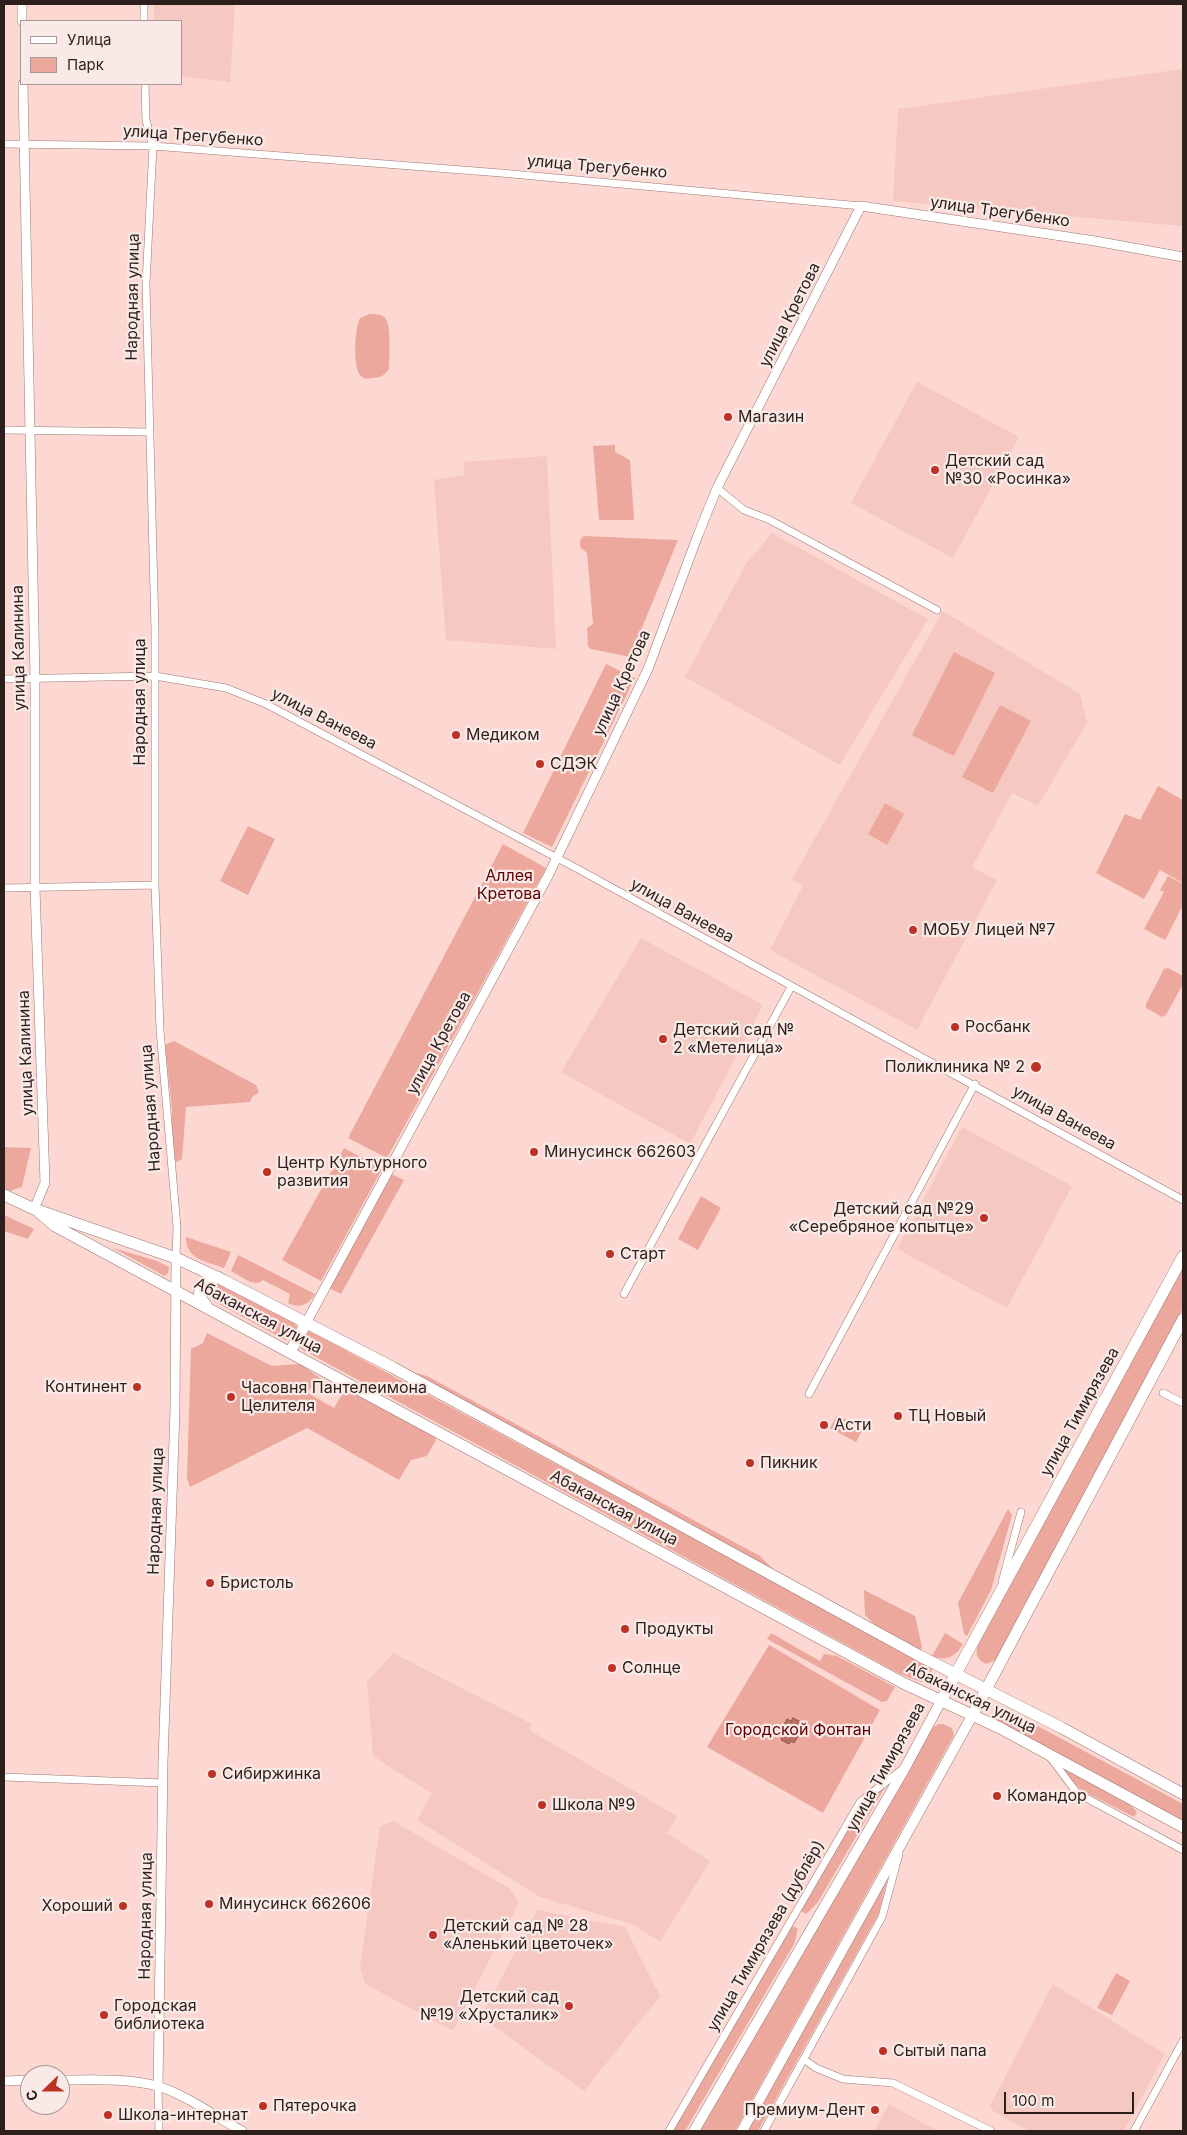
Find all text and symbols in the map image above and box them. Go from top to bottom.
legend [20,20,182,85]
text: Улица [67,30,111,49]
text: Парк [67,55,104,74]
street label: улица Трегубенко [122,122,264,150]
street label: улица Трегубенко [526,151,668,183]
street label: улица Трегубенко [929,193,1071,231]
street label: Народная улица [122,233,144,361]
street label: улица Кретова [755,260,825,370]
place label: Магазин [738,407,804,427]
marker: Магазин [722,411,734,423]
place label: Детский сад №30 «Росинка» [945,451,1071,489]
marker: Детский сад №30 «Росинка» [929,464,941,476]
street label: улица Калинина [8,585,30,711]
street label: улица Кретова [589,627,655,739]
street label: Народная улица [130,638,150,766]
street label: улица Ванеева [268,684,380,754]
place label: Медиком [466,725,540,745]
marker: Медиком [450,729,462,741]
place label: СДЭК [550,754,597,774]
marker: СДЭК [534,758,546,770]
park label: Аллея Кретова [477,866,541,904]
street label: улица Ванеева [627,875,737,947]
place label: МОБУ Лицей №7 [923,920,1055,940]
marker: МОБУ Лицей №7 [907,924,919,936]
street label: улица Кретова [403,988,475,1098]
street label: улица Калинина [14,990,38,1116]
place label: Росбанк [965,1017,1030,1037]
place label: Детский сад № 2 «Метелица» [673,1020,794,1058]
marker: Росбанк [949,1021,961,1033]
marker: Детский сад № 2 «Метелица» [657,1033,669,1045]
street label: Народная улица [137,1044,165,1172]
place label: Поликлиника № 2 [885,1057,1025,1077]
marker: Поликлиника № 2 [1029,1060,1043,1074]
street label: улица Ванеева [1009,1082,1119,1154]
place label: Минусинск 662603 [544,1142,696,1162]
marker: Минусинск 662603 [528,1146,540,1158]
place label: Центр Культурного развития [277,1153,427,1191]
marker: Центр Культурного развития [261,1166,273,1178]
place label: Детский сад №29 «Серебряное копытце» [789,1199,974,1237]
marker: Детский сад №29 «Серебряное копытце» [978,1212,990,1224]
place label: Старт [620,1244,665,1264]
marker: Старт [604,1248,616,1260]
street label: Абаканская улица [191,1274,325,1358]
street label: улица Тимирязева [1037,1344,1123,1480]
place label: Континент [45,1377,127,1397]
place label: Часовня Пантелеимона Целителя [241,1378,427,1416]
marker: Континент [131,1381,143,1393]
marker: Часовня Пантелеимона Целителя [225,1391,237,1403]
place label: ТЦ Новый [908,1406,986,1426]
marker: ТЦ Новый [892,1410,904,1422]
place label: Асти [834,1415,871,1435]
marker: Асти [818,1419,830,1431]
street label: Народная улица [144,1447,168,1575]
place label: Пикник [760,1453,818,1473]
marker: Пикник [744,1457,756,1469]
street label: Абаканская улица [547,1466,681,1550]
place label: Бристоль [220,1573,294,1593]
marker: Бристоль [204,1577,216,1589]
place label: Продукты [635,1619,713,1639]
marker: Продукты [619,1623,631,1635]
place label: Солнце [622,1658,681,1678]
street label: Абаканская улица [903,1658,1039,1738]
marker: Солнце [606,1662,618,1674]
street label: улица Тимирязева [843,1699,929,1835]
park label: Городской Фонтан [725,1720,871,1740]
place label: Сибиржинка [222,1764,321,1784]
marker: Сибиржинка [206,1768,218,1780]
place label: Командор [1007,1786,1087,1806]
marker: Командор [991,1790,1003,1802]
place label: Школа №9 [552,1795,635,1815]
marker: Школа №9 [536,1799,548,1811]
street label: улица Тимирязева (дублёр) [703,1837,829,2035]
street label: Народная улица [135,1852,157,1980]
place label: Минусинск 662606 [219,1894,371,1914]
place label: Хороший [41,1896,113,1916]
marker: Минусинск 662606 [203,1898,215,1910]
marker: Хороший [117,1900,129,1912]
place label: Детский сад № 28 «Аленький цветочек» [443,1916,613,1954]
marker: Детский сад № 28 «Аленький цветочек» [427,1929,439,1941]
place label: Детский сад №19 «Хрусталик» [420,1987,559,2025]
place label: Городская библиотека [114,1996,205,2034]
marker: Детский сад №19 «Хрусталик» [563,2000,575,2012]
marker: Городская библиотека [98,2009,110,2021]
place label: Сытый папа [893,2041,987,2061]
marker: Сытый папа [877,2045,889,2057]
north arrow [20,2065,70,2115]
scale bar [1007,2082,1137,2114]
text: С [22,2087,41,2103]
text: 100 m [1012,2091,1054,2110]
place label: Пятерочка [273,2096,357,2116]
marker: Пятерочка [257,2100,269,2112]
place label: Премиум-Дент [744,2100,865,2120]
marker: Премиум-Дент [869,2104,881,2116]
place label: Школа-интернат [118,2105,248,2125]
marker: Школа-интернат [102,2109,114,2121]

